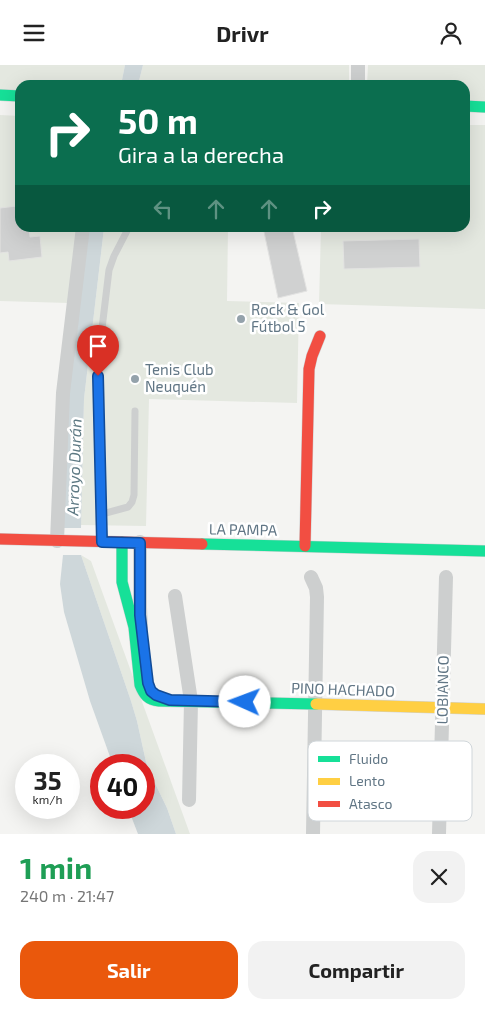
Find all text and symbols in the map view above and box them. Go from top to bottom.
icon: menu [20,19,48,47]
icon: person [437,19,465,47]
text: Drivr [216,20,269,46]
text: 50 m [118,99,198,141]
icon: right [35,100,100,165]
text: Gira a la derecha [118,141,284,167]
icon: left [149,195,177,223]
icon: ahead [202,195,230,223]
icon: ahead [255,195,283,223]
icon: right [308,195,336,223]
place label: Rock & Gol Fútbol 5 [251,300,325,335]
marker: Rock & Gol Fútbol 5 [235,313,247,325]
pin [77,325,119,376]
icon: arrive [84,332,112,360]
place label: Tenis Club Neuquén [145,360,214,395]
marker: Tenis Club Neuquén [129,373,141,385]
water label: Arroyo Durán [62,418,86,517]
street label: LA PAMPA [209,519,278,539]
street label: LOBIANCO [432,655,452,725]
position arrow [218,675,270,727]
street label: PINO HACHADO [291,678,395,700]
legend [308,741,472,821]
text: Fluido [349,750,388,767]
speed limit sign: 40 [90,754,155,819]
text: 35 [34,765,61,795]
text: Lento [349,772,385,789]
text: km/h [33,792,62,806]
text: Atasco [349,795,392,812]
text: 1 min [20,849,92,885]
button: close [413,851,465,903]
text: 240 m · 21:47 [20,886,114,905]
button: Salir [20,941,238,999]
button: Compartir [248,941,465,999]

